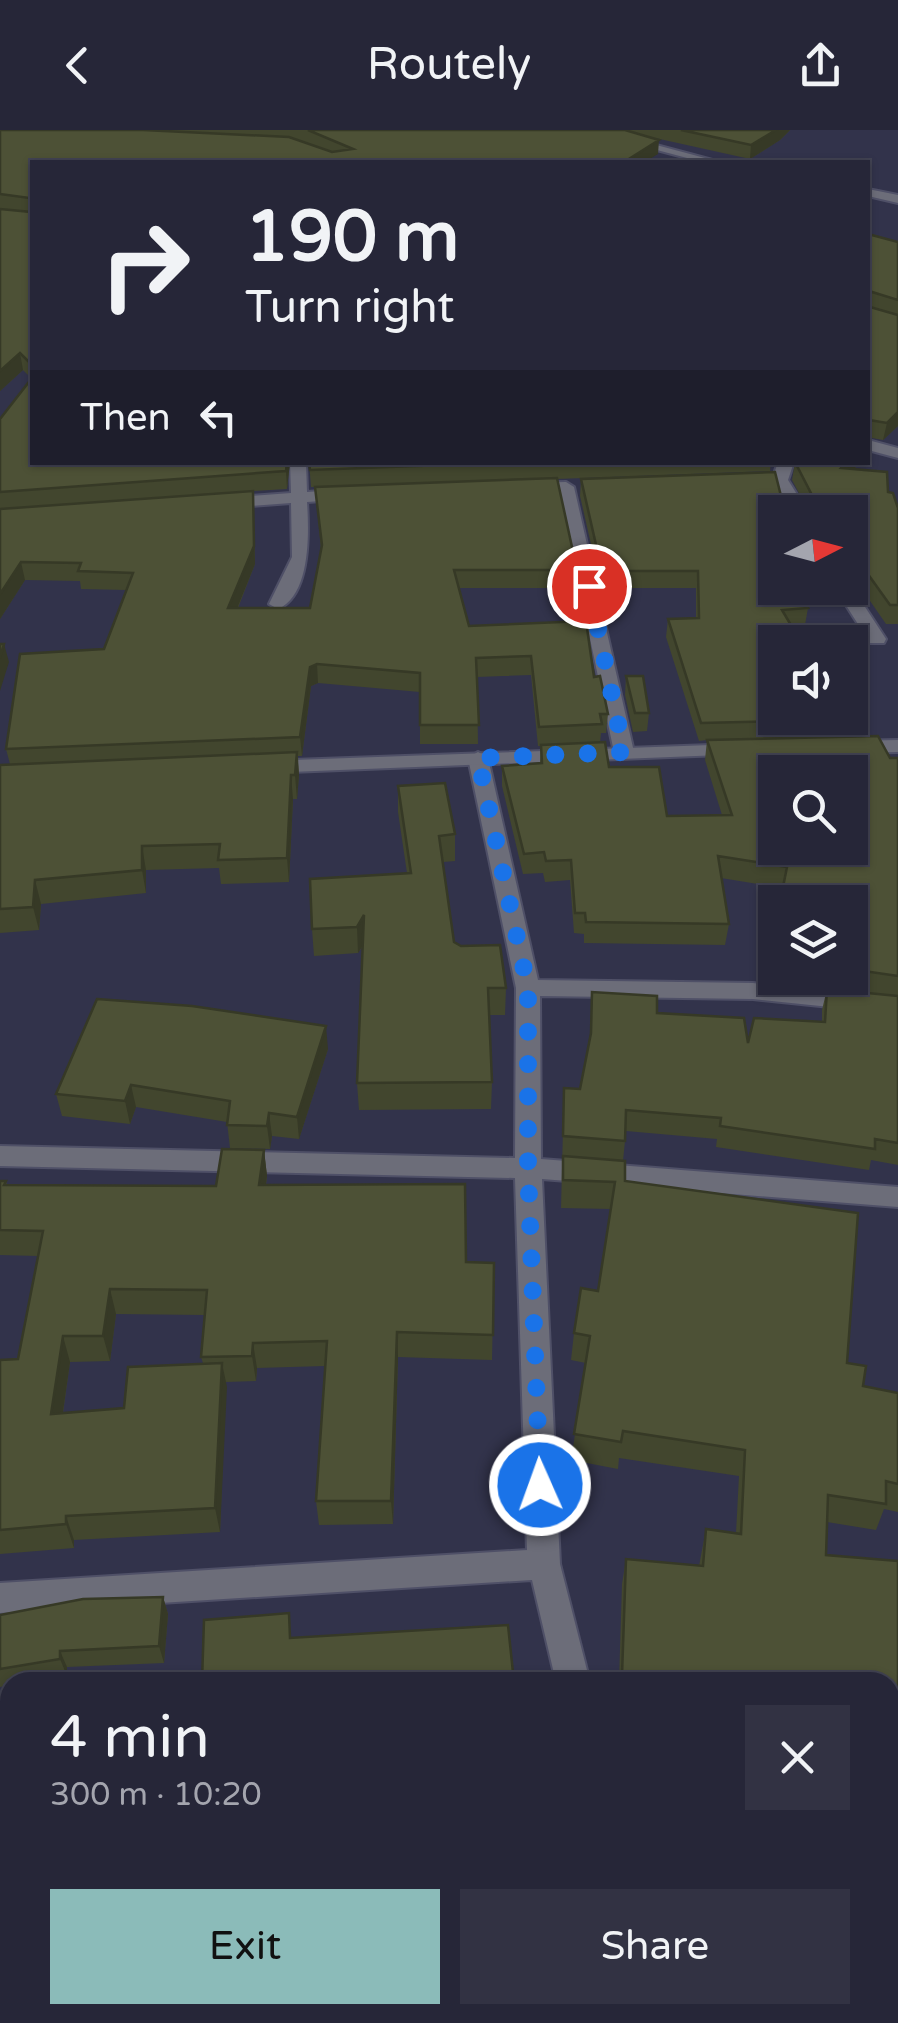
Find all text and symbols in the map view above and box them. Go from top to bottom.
icon: back [50,38,105,93]
text: Routely [367,38,531,92]
icon: share [793,38,848,93]
text: 190 m [245,196,459,280]
icon: right [80,200,210,330]
text: Turn right [245,281,454,335]
icon: left [191,390,246,445]
text: Then [80,395,171,441]
north arrow [758,495,868,605]
map controls [758,495,868,995]
pin [547,544,632,629]
icon: arrive [562,559,617,614]
button: sound [758,625,868,735]
button: search [758,755,868,865]
button: layers [758,885,868,995]
position arrow [488,1433,592,1537]
text: 4 min [50,1702,210,1774]
button: close [745,1705,850,1810]
text: 300 m · 10:20 [50,1776,262,1814]
button: Exit [50,1889,440,2004]
button: Share [460,1889,850,2004]

